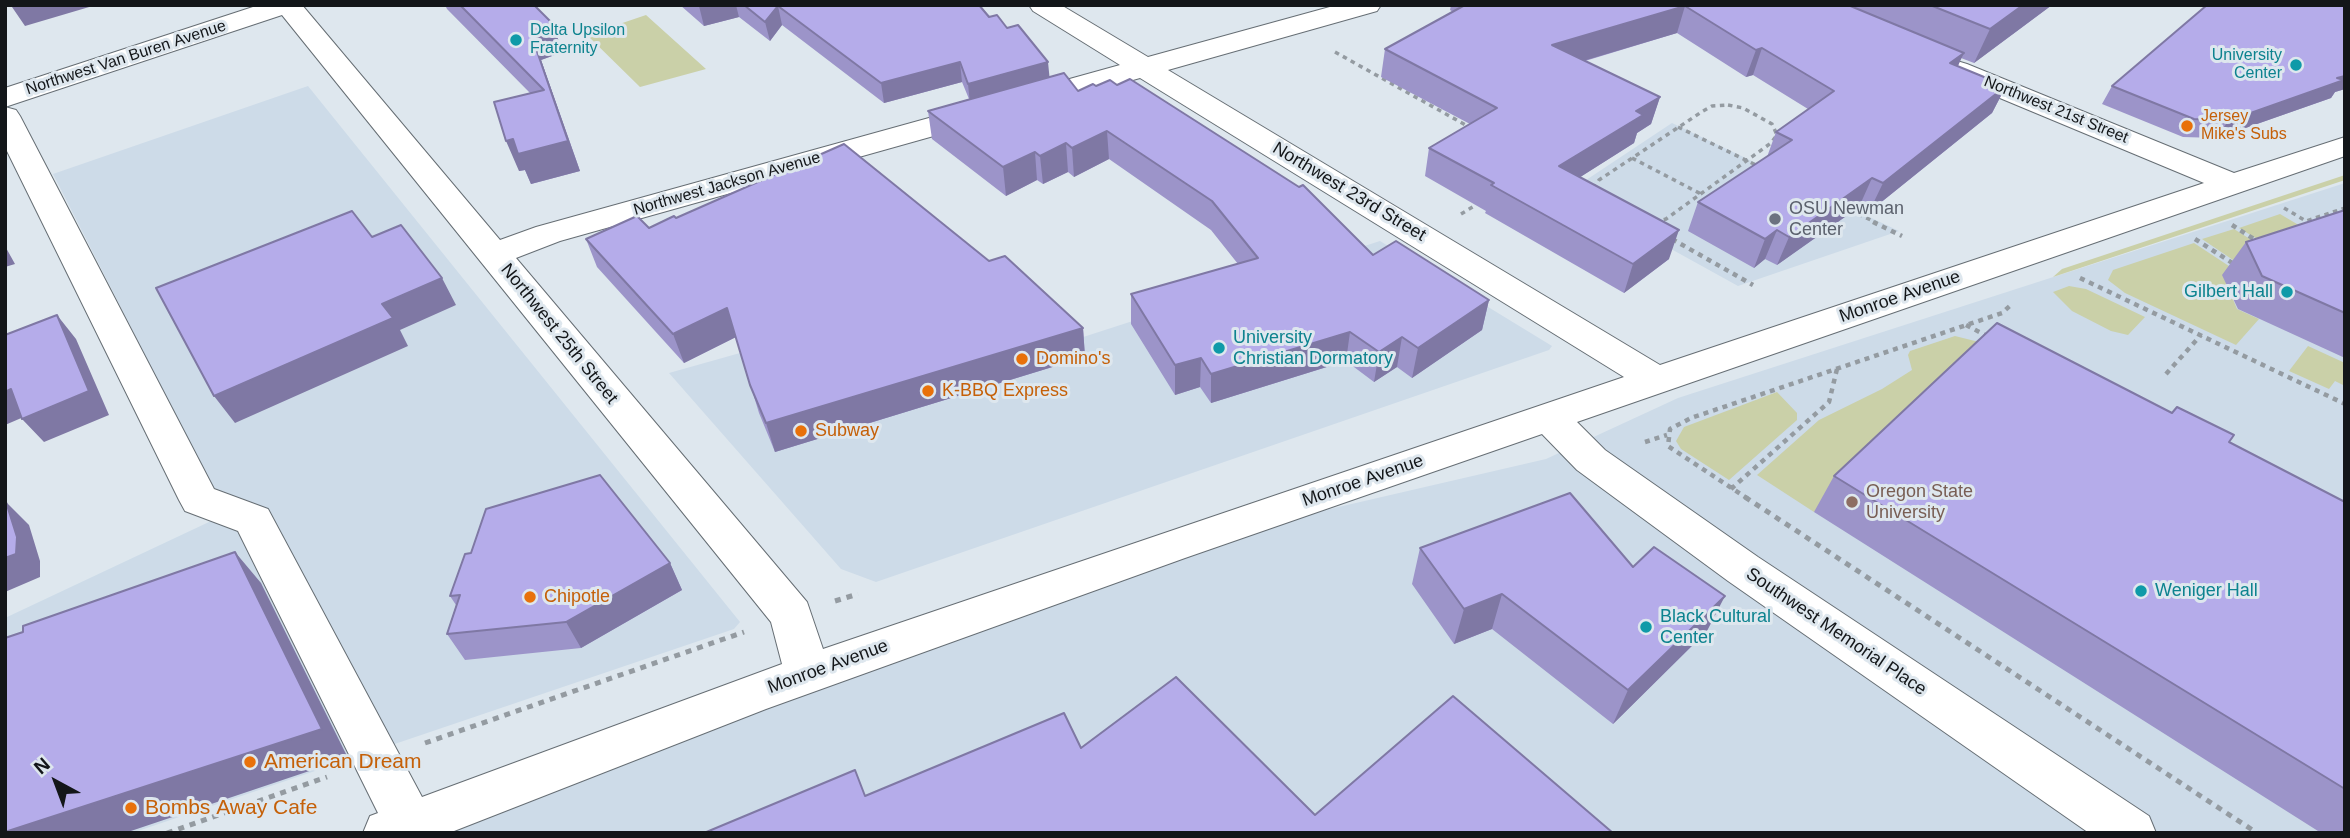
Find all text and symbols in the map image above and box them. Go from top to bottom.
street label: Northwest Van Buren Avenue [23,17,229,99]
place label: Delta Upsilon Fraternity [530,21,625,59]
marker: Delta Upsilon Fraternity [508,32,524,48]
place label: University Center [2212,46,2282,84]
marker: University Center [2288,57,2304,73]
street label: Northwest 21st Street [1981,72,2131,148]
place label: Jersey Mike's Subs [2201,107,2287,145]
marker: Jersey Mike's Subs [2179,118,2195,134]
street label: Northwest 23rd Street [1268,138,1430,246]
street label: Northwest Jackson Avenue [631,148,823,220]
place label: OSU Newman Center [1789,198,1904,241]
marker: OSU Newman Center [1767,211,1783,227]
street label: Northwest 25th Street [496,260,622,408]
street label: Monroe Avenue [1837,266,1963,328]
place label: Gilbert Hall [2184,281,2273,303]
marker: Gilbert Hall [2279,284,2295,300]
place label: University Christian Dormatory [1233,327,1393,370]
marker: University Christian Dormatory [1211,340,1227,356]
place label: Domino's [1036,348,1110,370]
marker: Domino's [1014,351,1030,367]
place label: K-BBQ Express [942,380,1068,402]
marker: K-BBQ Express [920,383,936,399]
place label: Subway [815,420,879,442]
marker: Subway [793,423,809,439]
street label: Monroe Avenue [1300,450,1426,512]
place label: Oregon State University [1866,481,1973,524]
marker: Oregon State University [1844,494,1860,510]
street label: Southwest Memorial Place [1742,563,1930,701]
place label: Weniger Hall [2155,580,2258,602]
marker: Weniger Hall [2133,583,2149,599]
place label: Chipotle [544,586,610,608]
marker: Chipotle [522,589,538,605]
place label: Black Cultural Center [1660,606,1771,648]
marker: Black Cultural Center [1638,619,1654,635]
street label: Monroe Avenue [765,635,891,699]
north arrow [21,747,91,817]
place label: American Dream [264,749,422,775]
text: N [30,753,54,778]
marker: American Dream [242,754,258,770]
place label: Bombs Away Cafe [145,795,317,821]
marker: Bombs Away Cafe [123,800,139,816]

